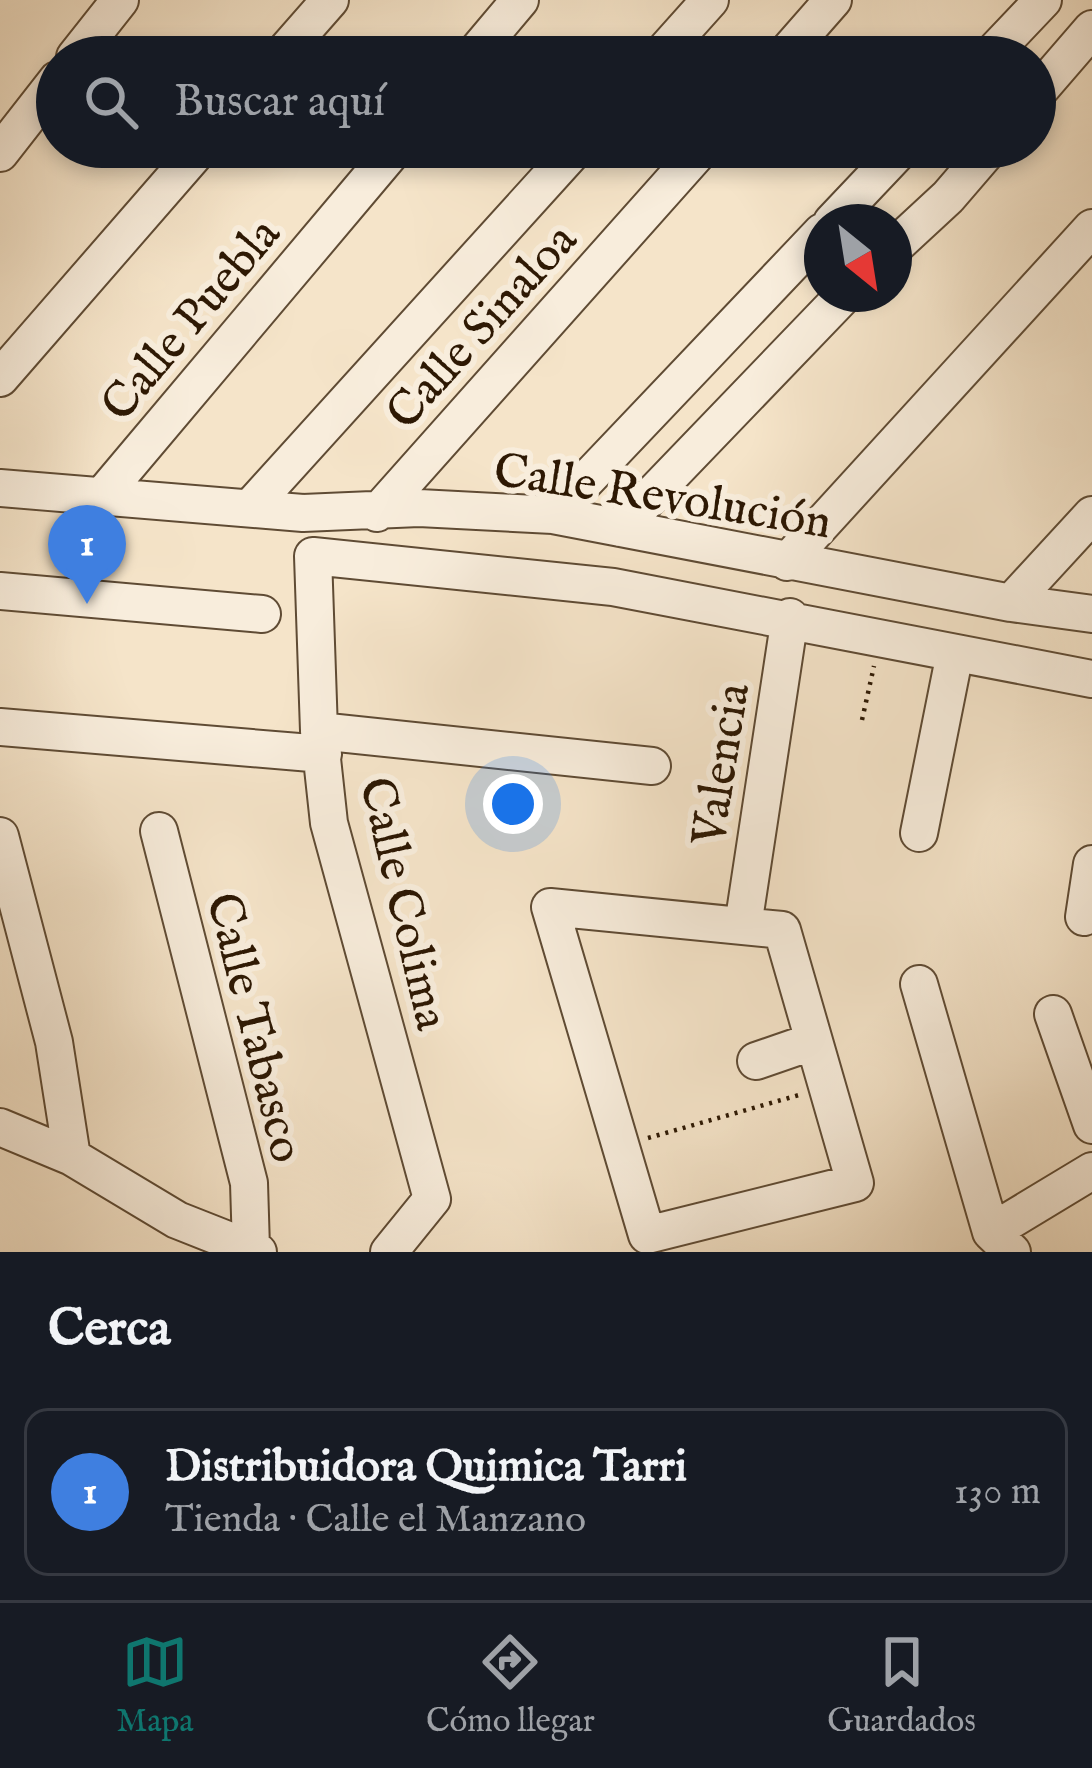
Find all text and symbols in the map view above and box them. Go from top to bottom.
search box [36,36,1056,168]
icon: search [78,69,144,135]
text: Buscar aquí [174,74,385,131]
north arrow [804,204,912,312]
street label: Calle Puebla [89,206,295,435]
street label: Calle Sinaloa [375,212,591,443]
street label: Calle Revolución [489,442,835,554]
pin: 1 [48,505,126,604]
street label: Valencia [680,679,765,851]
street label: Calle Colima [344,772,460,1036]
your location [483,774,543,834]
street label: Calle Tabasco [191,887,316,1169]
text: Cerca [48,1298,171,1363]
text: Distribuidora Quimica Tarri [165,1439,687,1496]
text: 1 [83,1468,97,1517]
text: 130 m [954,1468,1041,1517]
text: Tienda · Calle el Manzano [165,1496,586,1545]
tab: Mapa [116,1629,194,1743]
tab: Cómo llegar [426,1629,595,1743]
tab: Guardados [827,1629,976,1743]

